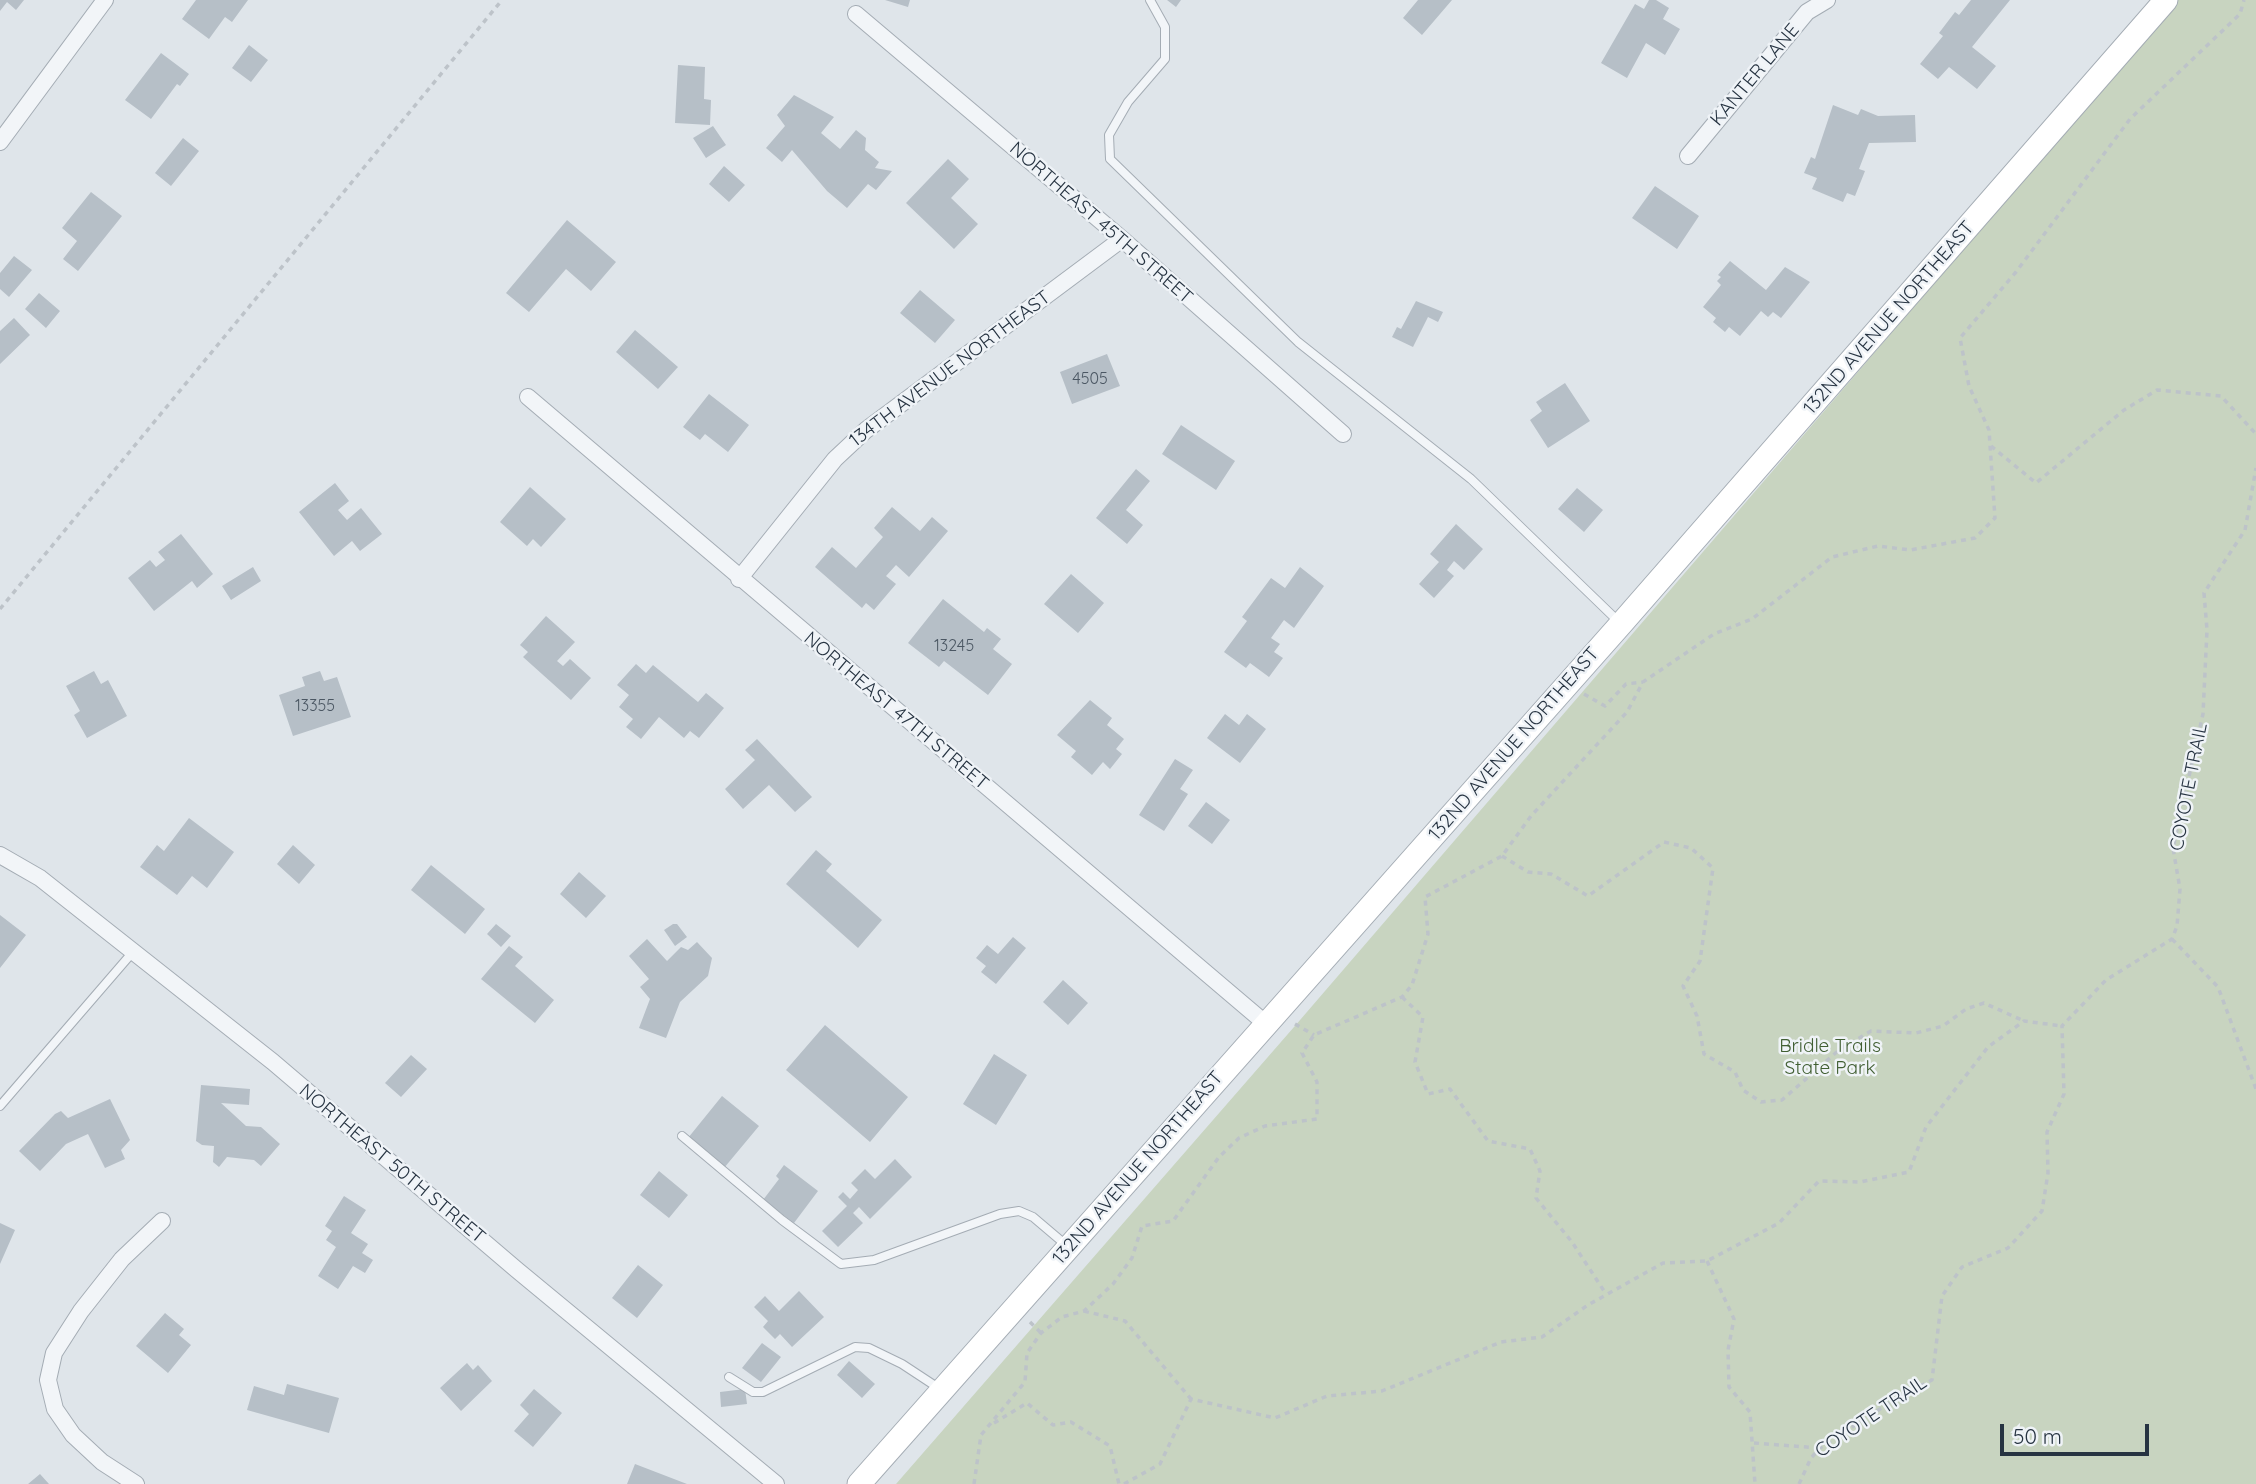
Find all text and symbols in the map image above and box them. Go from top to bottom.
street label: KANTER LANE [1706,19,1804,131]
street label: NORTHEAST 45TH STREET [1005,137,1197,309]
street label: 132ND AVENUE NORTHEAST [1799,217,1979,419]
street label: 134TH AVENUE NORTHEAST [845,286,1055,452]
house number: 4505 [1072,369,1108,389]
street label: NORTHEAST 47TH STREET [799,627,993,795]
house number: 13245 [934,636,974,656]
street label: 132ND AVENUE NORTHEAST [1424,643,1604,845]
house number: 13355 [295,696,335,716]
street label: COYOTE TRAIL [2165,721,2213,853]
park label: Bridle Trails State Park [1779,1035,1881,1079]
street label: 132ND AVENUE NORTHEAST [1048,1067,1228,1269]
street label: NORTHEAST 50TH STREET [294,1079,490,1249]
street label: COYOTE TRAIL [1811,1371,1931,1463]
scale bar [2004,1410,2153,1454]
text: 50 m [2013,1423,2062,1449]

